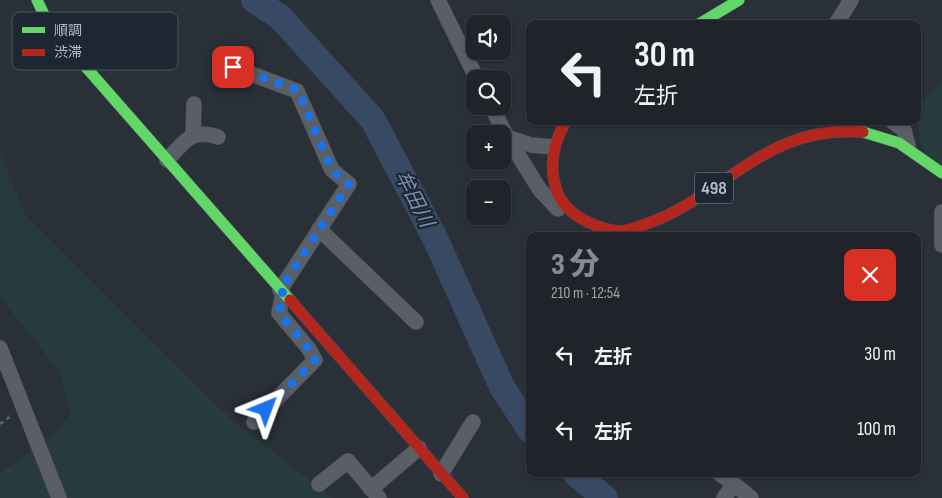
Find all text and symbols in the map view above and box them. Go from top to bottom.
legend [12,12,178,70]
map controls [466,15,511,225]
button: sound [466,15,511,60]
text: 順調 [54,22,82,39]
text: 30 m [634,34,695,77]
icon: left [551,40,616,105]
text: 渋滞 [54,44,82,61]
pin [212,46,254,88]
icon: arrive [219,53,247,81]
button: search [466,70,511,115]
text: 左折 [634,83,678,110]
button: + [466,125,511,170]
water label: 牟田川 [390,167,439,233]
road number: 498 [695,172,733,204]
button: − [466,180,511,225]
text: 3 分 [551,247,599,283]
button: close [844,249,896,301]
text: 210 m · 12:54 [551,284,620,303]
icon: left [551,341,579,369]
text: 30 m [864,343,896,366]
text: 左折 [594,346,632,369]
position arrow [239,382,291,434]
icon: left [551,416,579,444]
text: 100 m [857,418,896,441]
text: 左折 [594,421,632,444]

